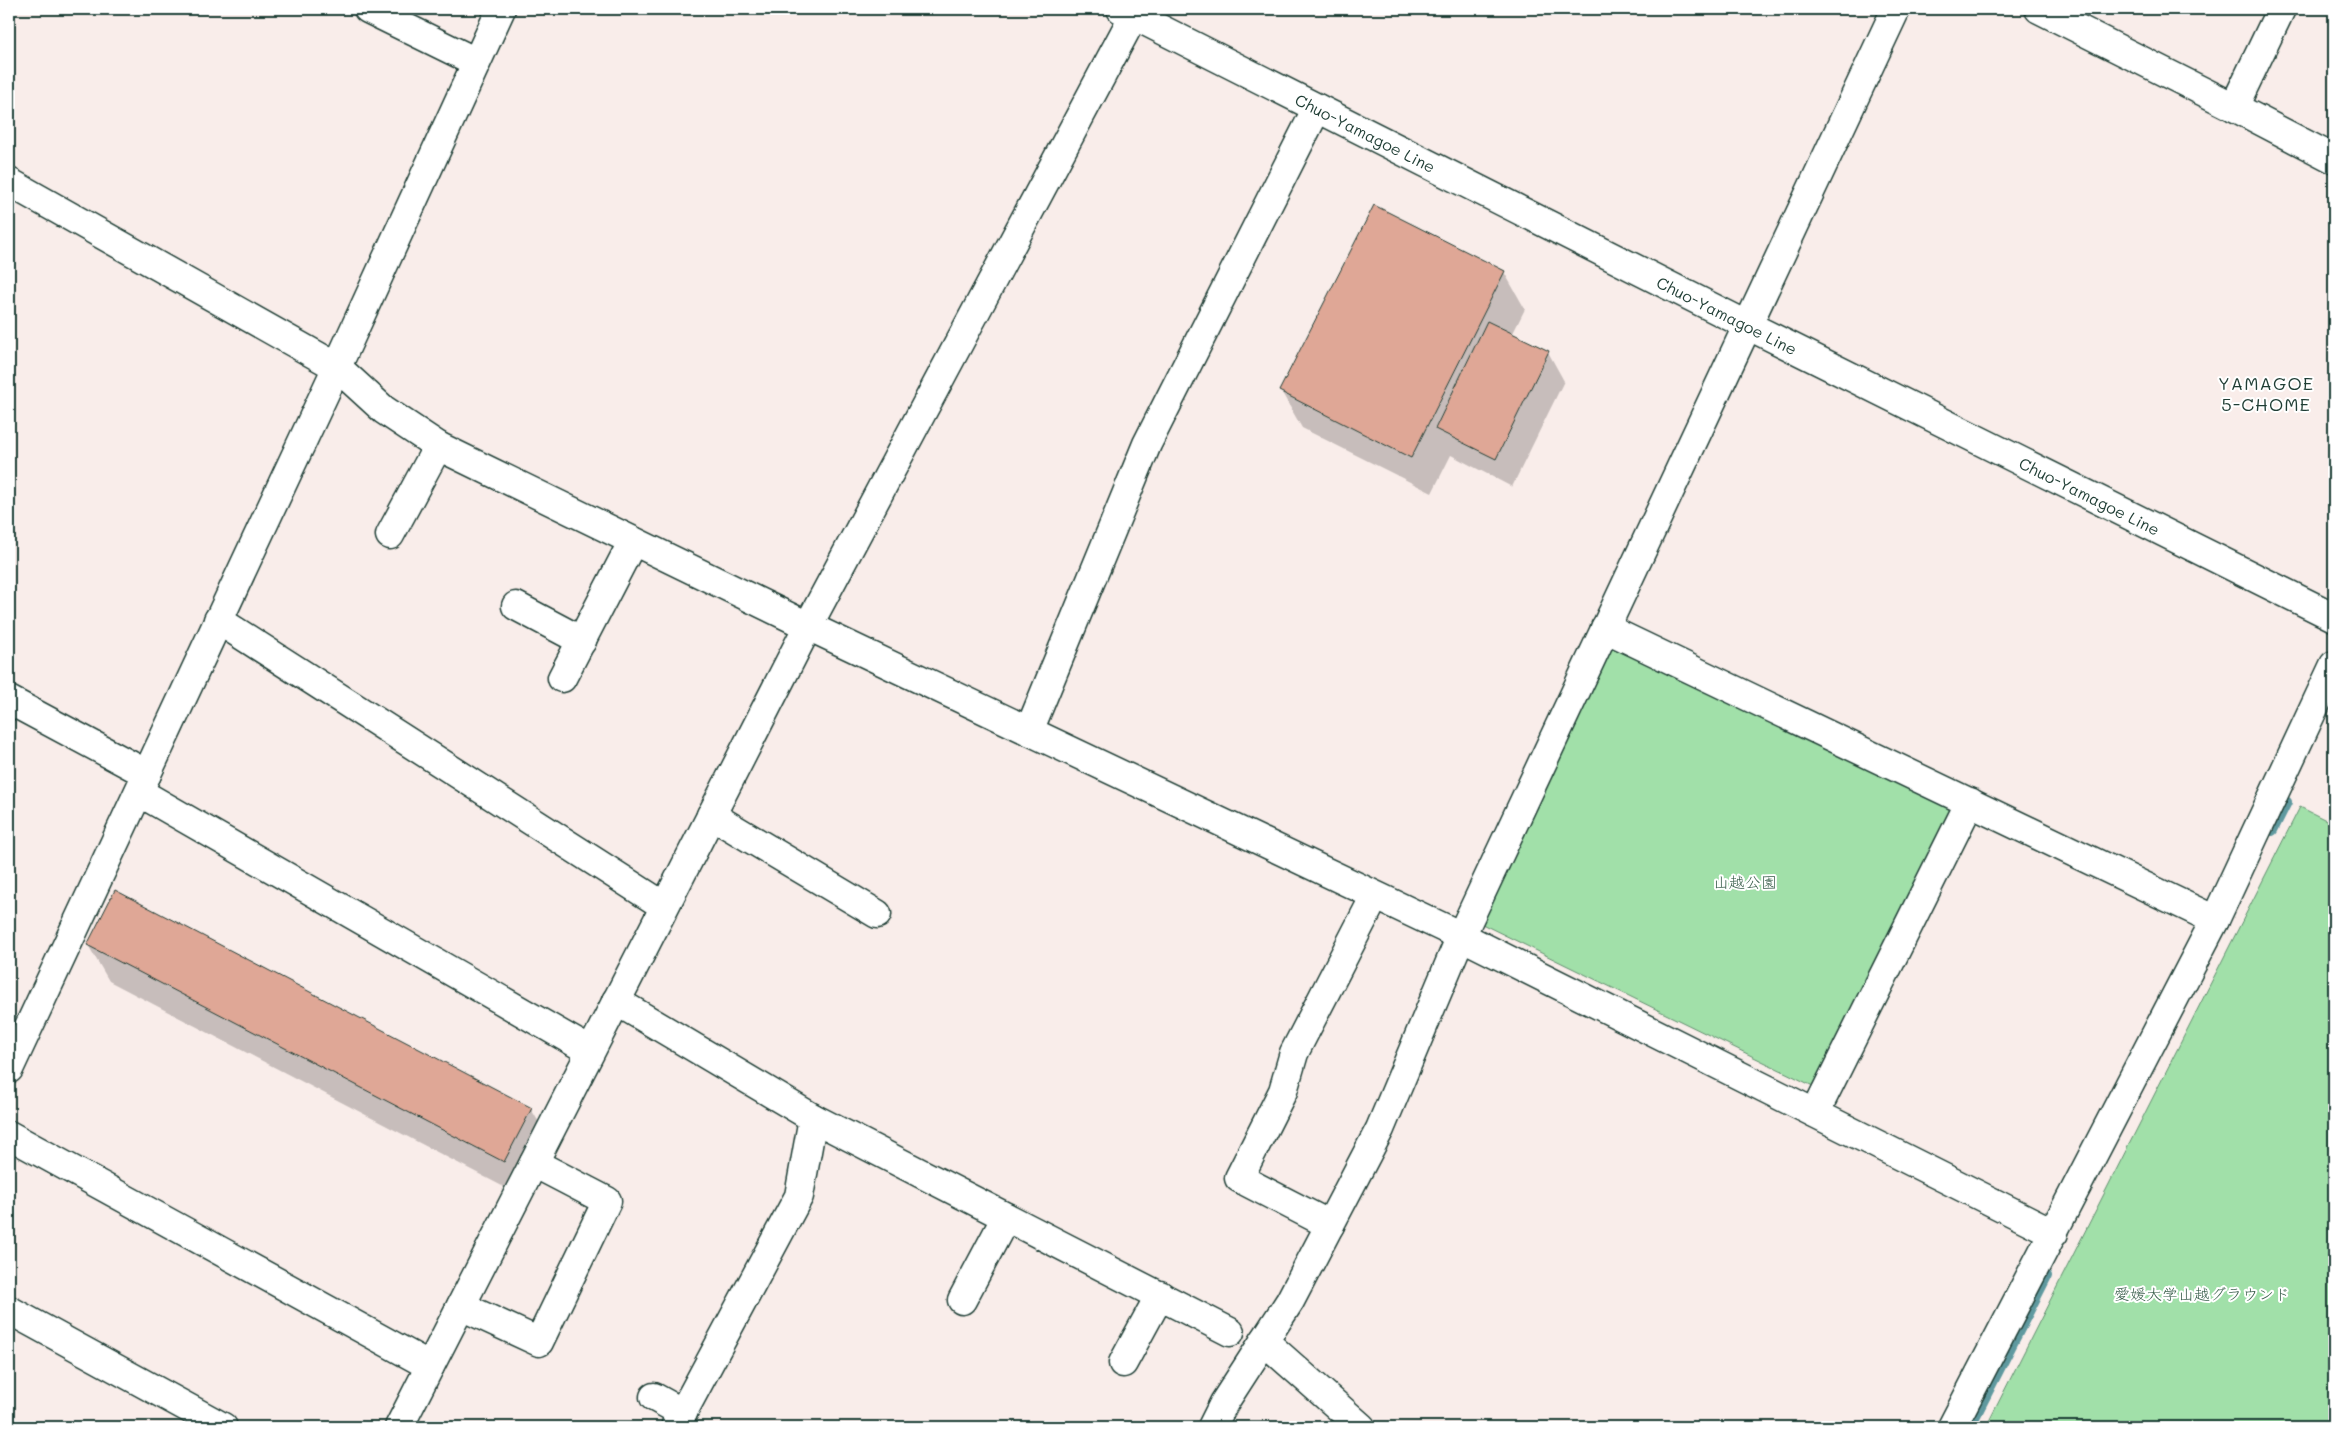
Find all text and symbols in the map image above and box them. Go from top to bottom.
street label: Chuo-Yamagoe Line [1292,88,1439,177]
street label: Chuo-Yamagoe Line [1653,271,1801,359]
district label: YAMAGOE 5-CHOME [2218,371,2314,416]
street label: Chuo-Yamagoe Line [2016,452,2164,539]
park label: 山越公園 [1713,871,1777,892]
park label: 愛媛大学山越グラウンド [2114,1283,2290,1304]

